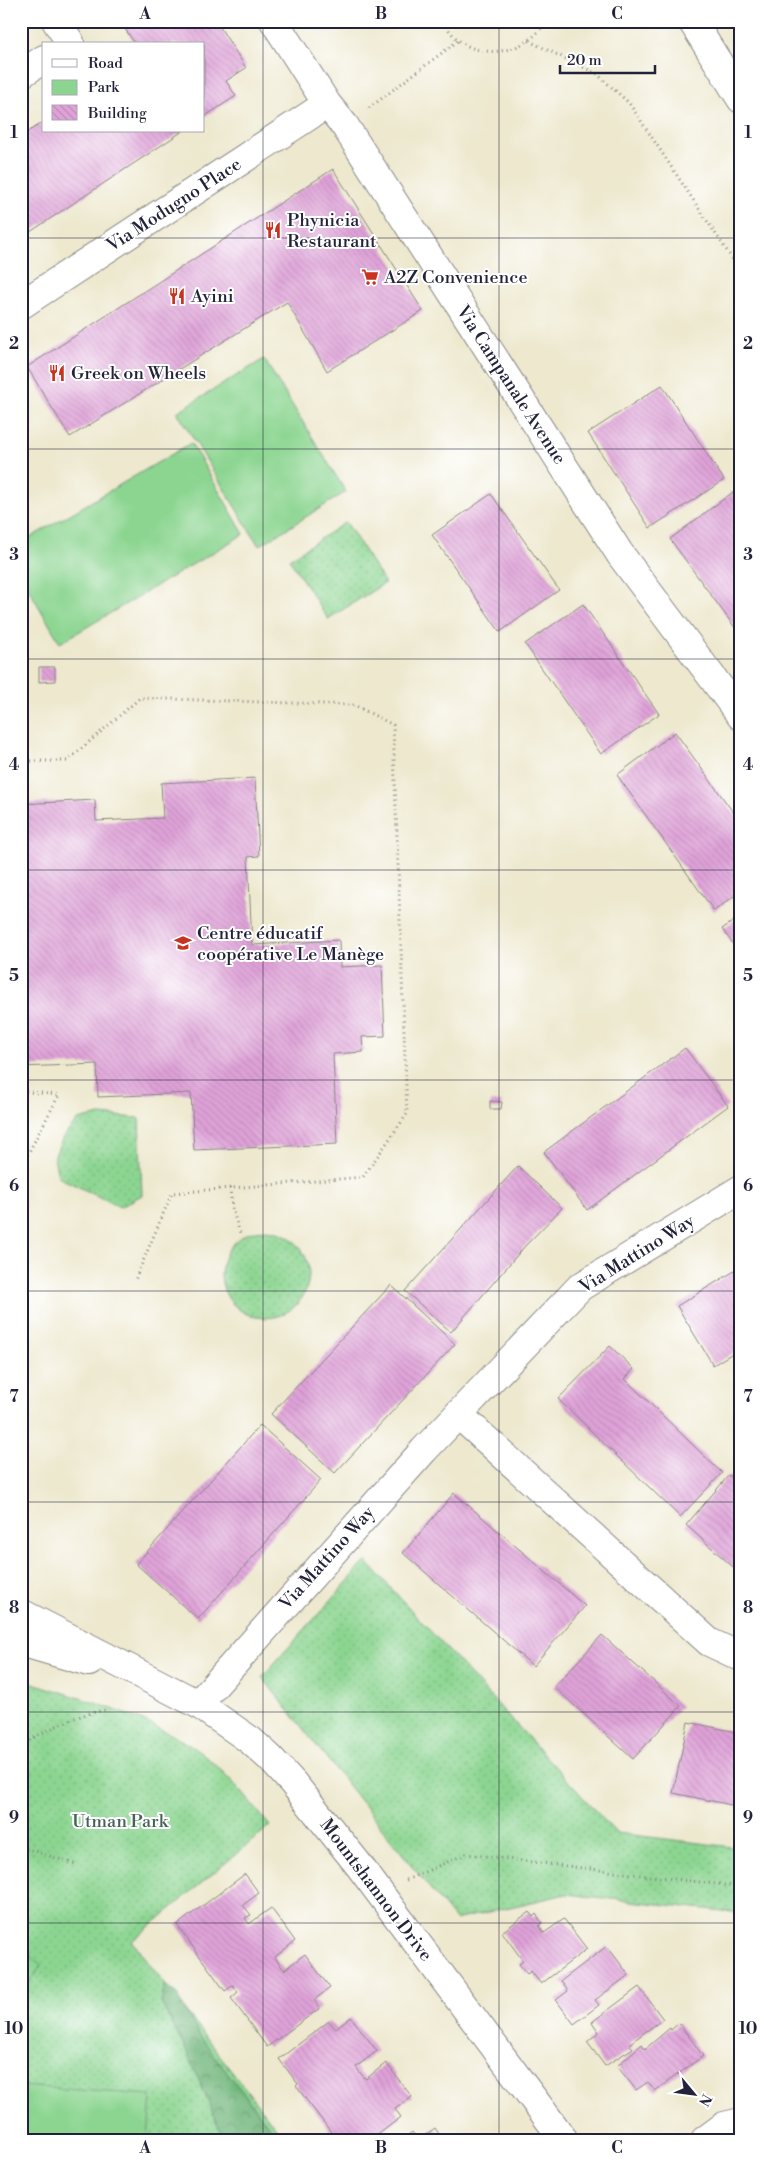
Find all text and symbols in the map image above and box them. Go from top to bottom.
text: A [138,4,151,24]
text: B [375,4,387,24]
text: C [611,4,623,24]
legend [42,42,205,132]
scale bar [560,42,654,74]
text: 20 m [567,51,602,70]
text: Road [88,54,123,73]
text: Park [88,78,120,97]
text: Building [87,104,147,123]
text: 1 [10,123,18,143]
text: 1 [744,123,752,143]
street label: Via Modugno Place [102,153,246,258]
place label: Phynicia Restaurant [287,209,377,253]
restaurant icon: Phynicia Restaurant [263,220,283,240]
place label: A2Z Convenience [383,266,528,289]
supermarket icon: A2Z Convenience [360,267,380,287]
place label: Ayini [190,285,234,308]
restaurant icon: Ayini [167,286,187,306]
street label: Via Campanale Avenue [451,300,571,469]
text: 2 [9,334,19,354]
text: 2 [743,334,753,354]
place label: Greek on Wheels [71,362,206,385]
restaurant icon: Greek on Wheels [47,363,67,383]
text: 3 [9,545,19,565]
text: 3 [743,545,753,565]
text: 4 [9,755,20,775]
text: 4 [743,755,754,775]
place label: Centre éducatif coopérative Le Manège [197,922,384,966]
school or university icon: Centre éducatif coopérative Le Manège [173,933,193,953]
text: 5 [9,966,19,986]
text: 5 [743,966,753,986]
text: 6 [9,1176,19,1196]
text: 6 [743,1176,753,1196]
street label: Via Mattino Way [574,1209,699,1299]
text: 7 [9,1387,19,1407]
text: 7 [743,1387,753,1407]
street label: Via Mattino Way [274,1501,380,1615]
text: 8 [9,1598,19,1618]
text: 8 [743,1598,753,1618]
text: 9 [9,1808,19,1828]
text: 9 [743,1808,753,1828]
park label: Utman Park [72,1810,170,1833]
street label: Mountshannon Drive [315,1814,437,1966]
text: 10 [5,2019,23,2039]
text: 10 [739,2019,757,2039]
north arrow [670,2068,720,2118]
text: N [694,2091,715,2109]
text: A [138,2138,151,2158]
text: B [375,2138,387,2158]
text: C [611,2138,623,2158]

